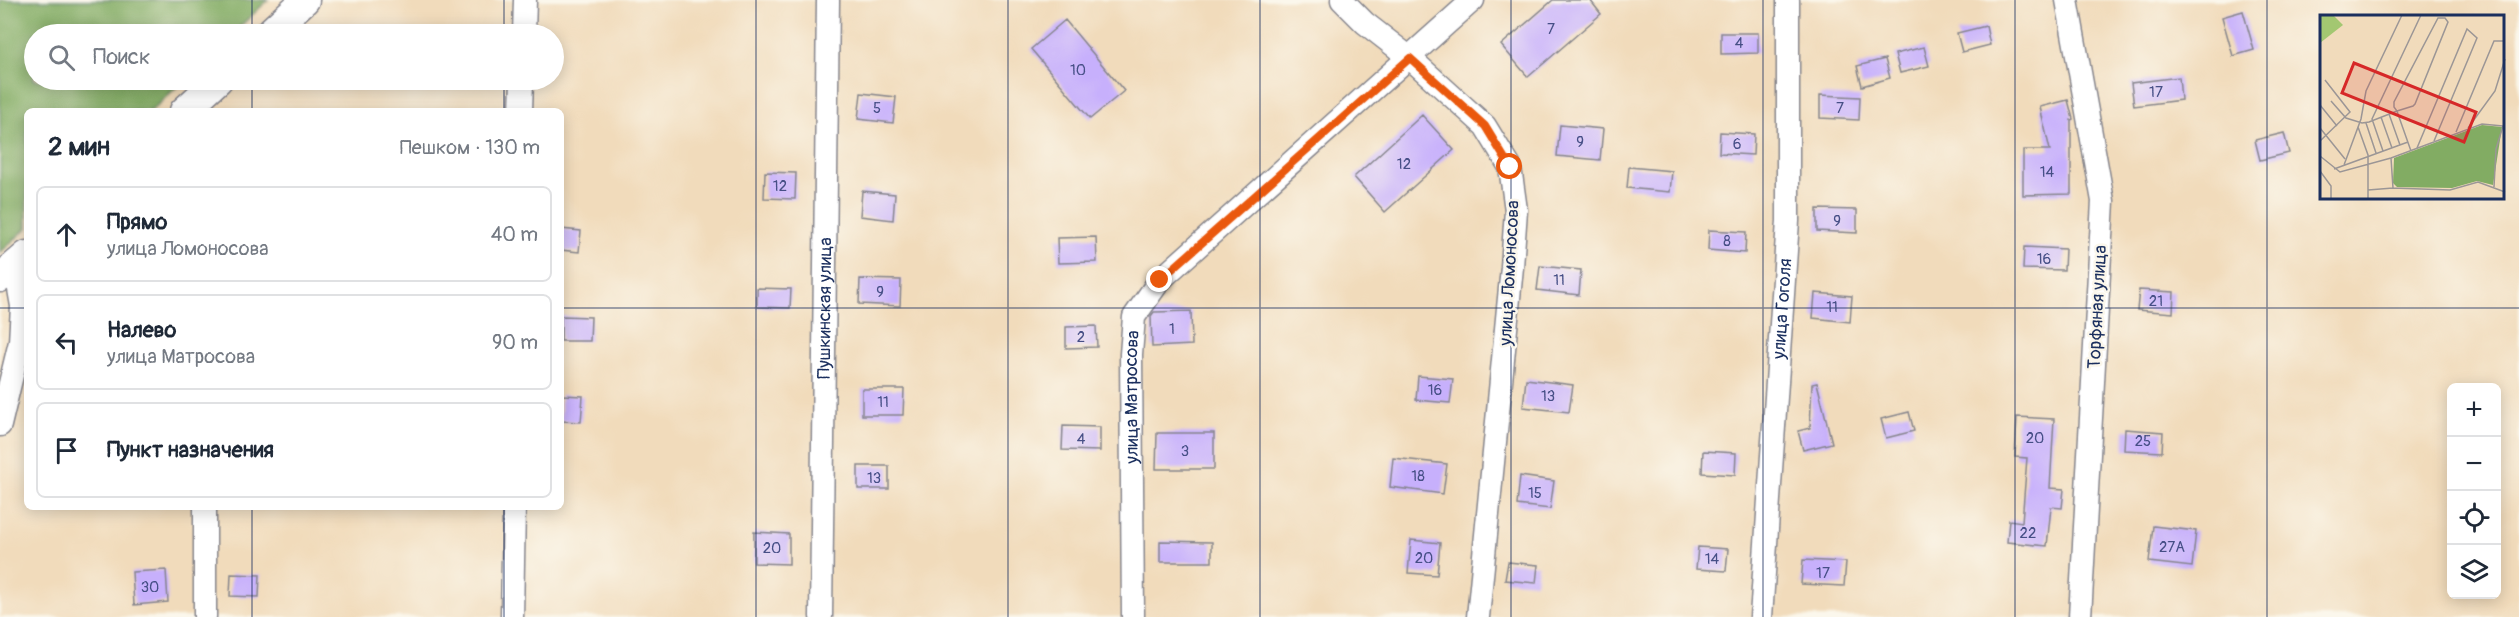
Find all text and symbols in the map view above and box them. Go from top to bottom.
inset map [2320,15,2504,200]
house number: 7 [1547,20,1555,39]
search box [24,24,564,90]
house number: 4 [1735,34,1744,53]
icon: search [45,41,78,74]
text: Поиск [93,43,150,71]
house number: 10 [1070,61,1086,80]
house number: 17 [2149,83,2163,102]
house number: 5 [873,99,881,118]
house number: 7 [1836,99,1844,118]
text: 2 мин [48,131,110,163]
house number: 9 [1576,133,1584,152]
text: Пешком · 130 m [400,135,540,160]
house number: 6 [1733,135,1741,154]
route start [1496,153,1522,179]
house number: 12 [1397,155,1411,174]
house number: 14 [2040,163,2055,182]
house number: 12 [773,177,787,196]
street label: улица Ломоносова [1494,200,1525,347]
text: Прямо [107,208,167,236]
house number: 9 [1833,212,1841,231]
icon: ahead [50,218,83,251]
text: 40 m [491,222,538,247]
house number: 8 [1723,232,1731,251]
text: улица Ломоносова [107,236,269,261]
street label: Пушкинская улица [813,237,837,379]
street label: Торфяная улица [2083,245,2112,369]
house number: 16 [2037,250,2051,269]
street label: улица Гоголя [1768,258,1797,361]
route end [1146,266,1172,292]
house number: 11 [1553,271,1565,290]
house number: 9 [876,283,884,302]
house number: 21 [2149,292,2163,311]
house number: 11 [1826,298,1838,317]
text: Налево [107,316,176,344]
house number: 1 [1169,320,1175,339]
icon: left [50,326,83,359]
house number: 2 [1077,328,1085,347]
text: 90 m [492,330,538,355]
street label: улица Матросова [1120,330,1145,465]
text: улица Матросова [107,344,255,369]
house number: 16 [1428,381,1442,400]
map controls [2447,383,2501,599]
button: + [2447,383,2501,437]
house number: 13 [1541,387,1555,406]
house number: 11 [877,393,889,412]
house number: 20 [2026,429,2044,448]
house number: 4 [1077,430,1086,449]
house number: 25 [2135,432,2151,451]
icon: arrive [50,434,83,467]
text: Пункт назначения [107,436,274,464]
button: − [2447,437,2501,491]
house number: 3 [1181,442,1189,461]
house number: 18 [1411,467,1425,486]
house number: 13 [867,469,881,488]
house number: 15 [1528,484,1542,503]
button: locate [2447,491,2501,545]
house number: 22 [2020,524,2036,543]
house number: 27А [2159,538,2185,557]
house number: 20 [763,539,781,558]
button: layers [2447,545,2501,599]
house number: 20 [1415,549,1433,568]
house number: 14 [1705,550,1720,569]
house number: 17 [1816,564,1830,583]
house number: 30 [141,578,159,597]

